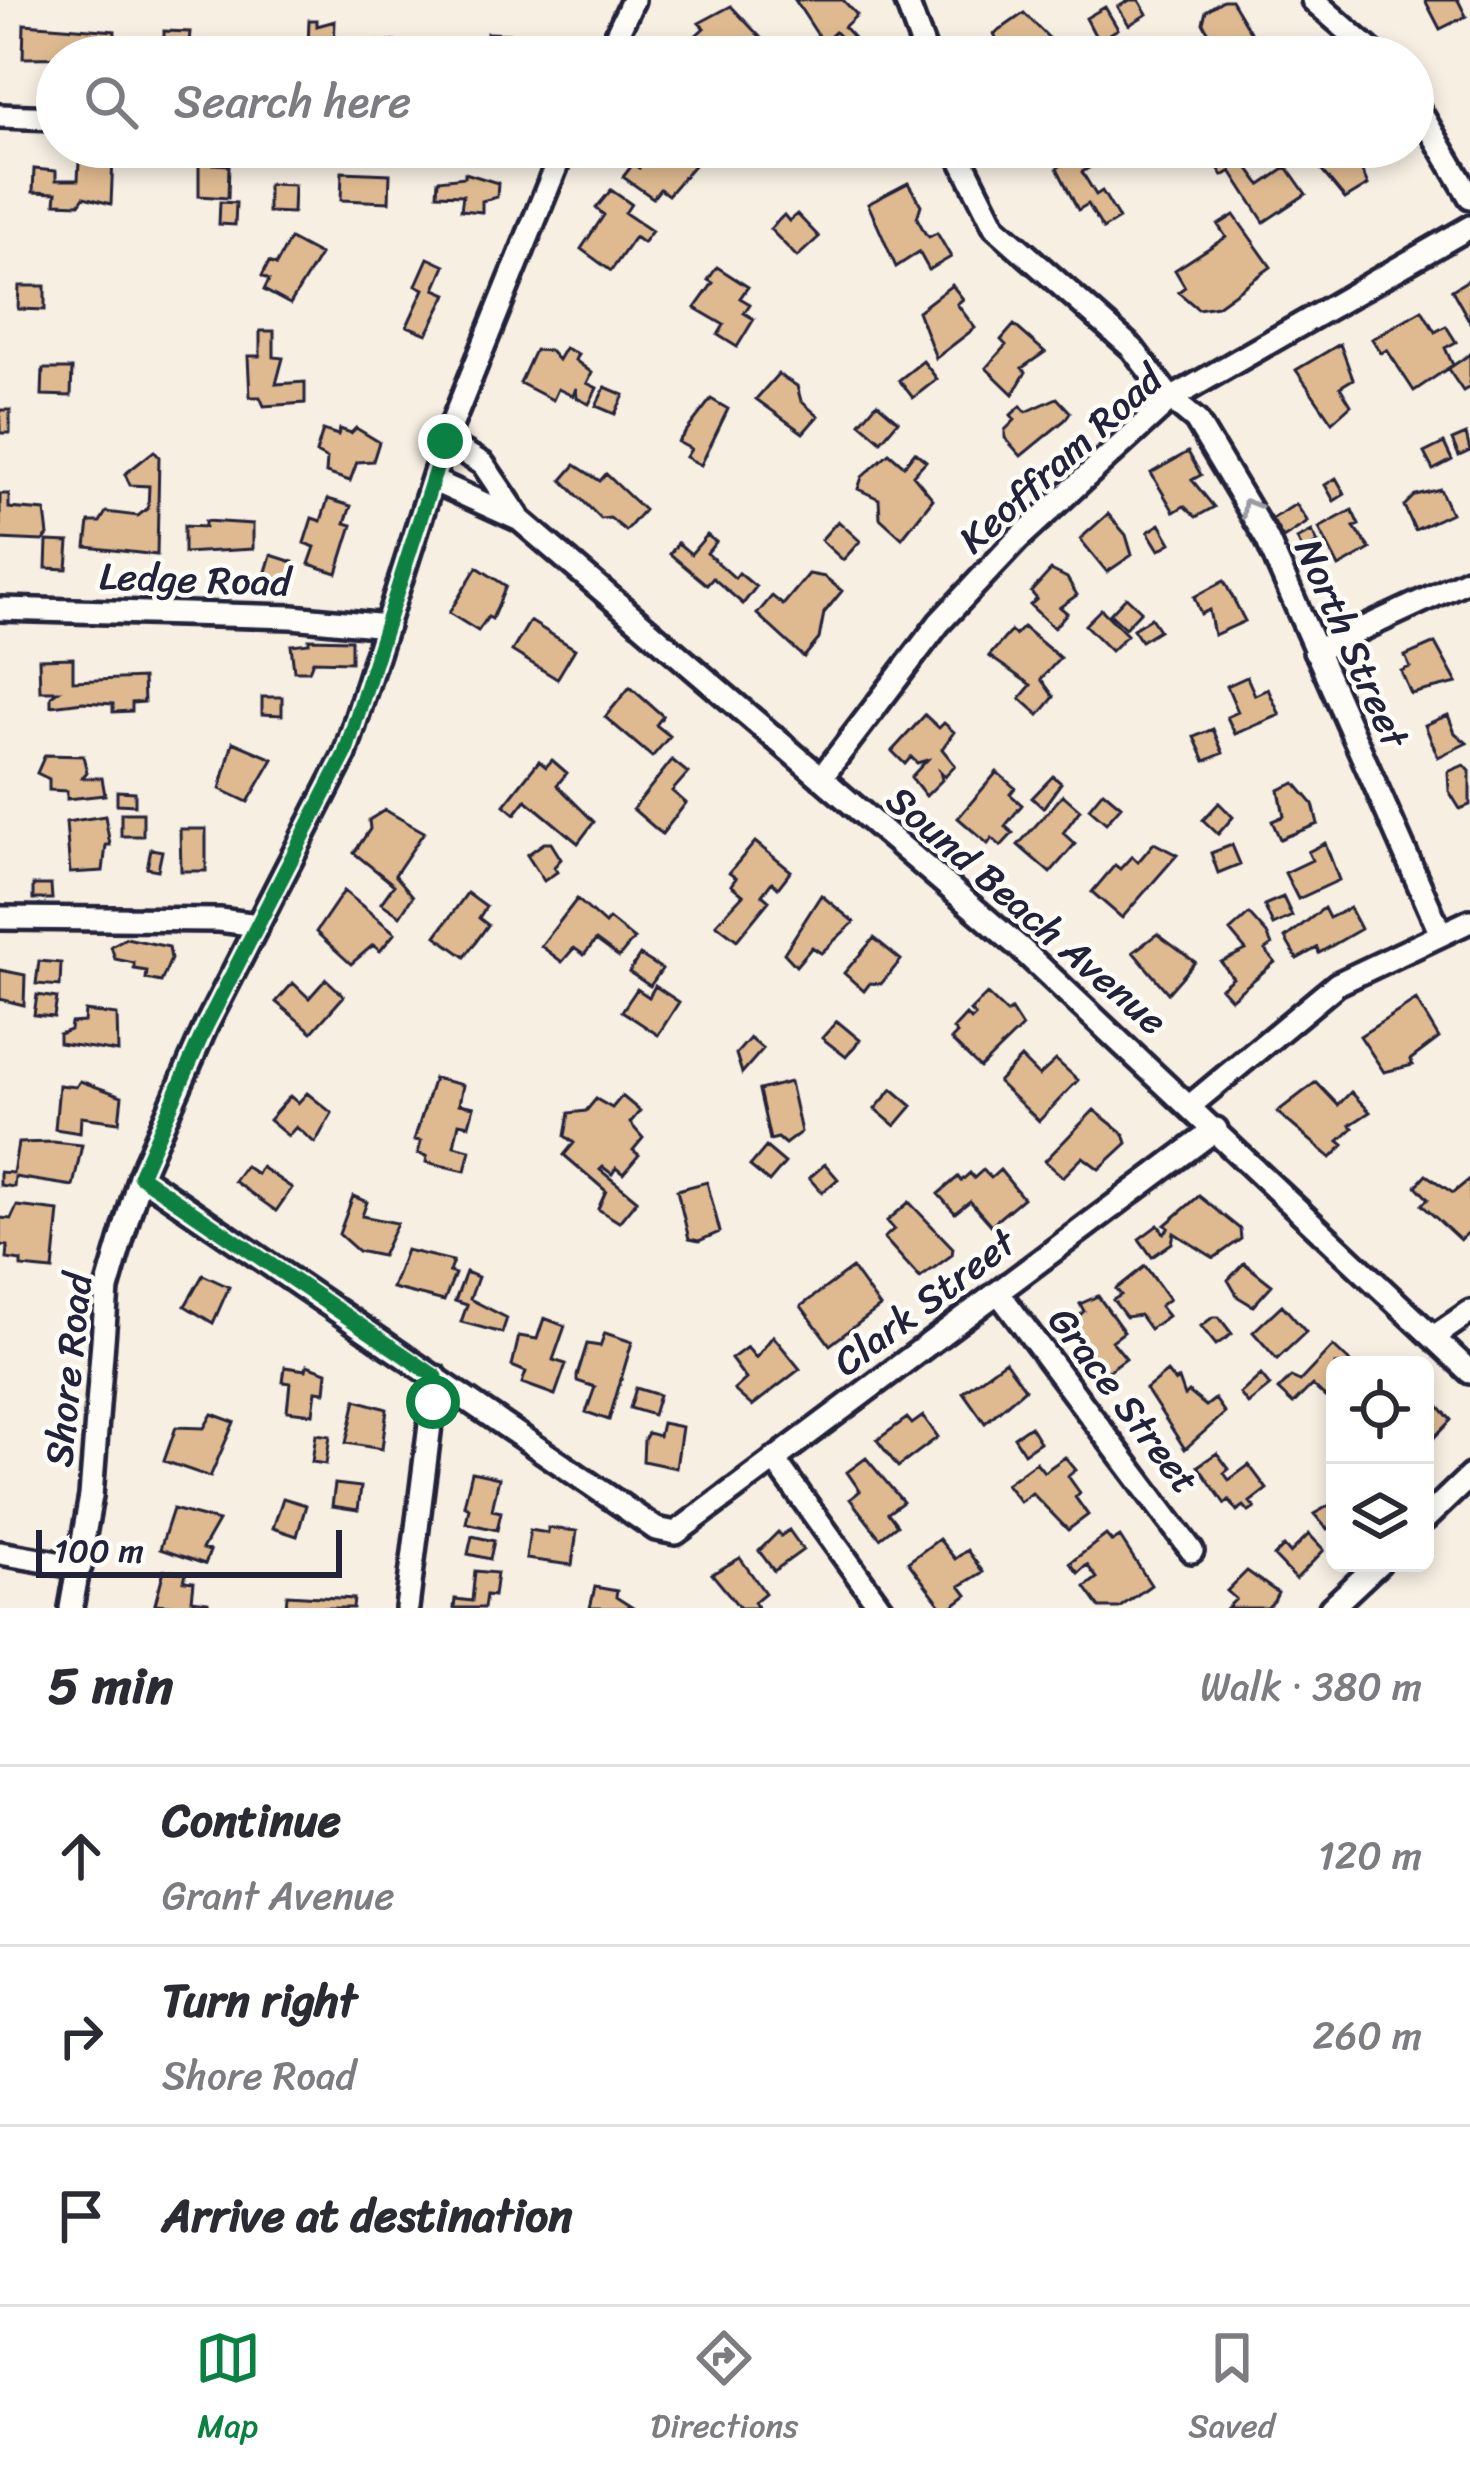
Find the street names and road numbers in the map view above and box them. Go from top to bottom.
street label: Keoffram Road [941,346,1181,571]
street label: North Street [1275,527,1430,760]
street label: Ledge Road [98,541,294,617]
street label: Sound Beach Avenue [870,767,1184,1053]
street label: Clark Street [817,1209,1032,1394]
street label: Shore Road [24,1267,113,1470]
street label: Grace Street [1030,1291,1218,1509]

